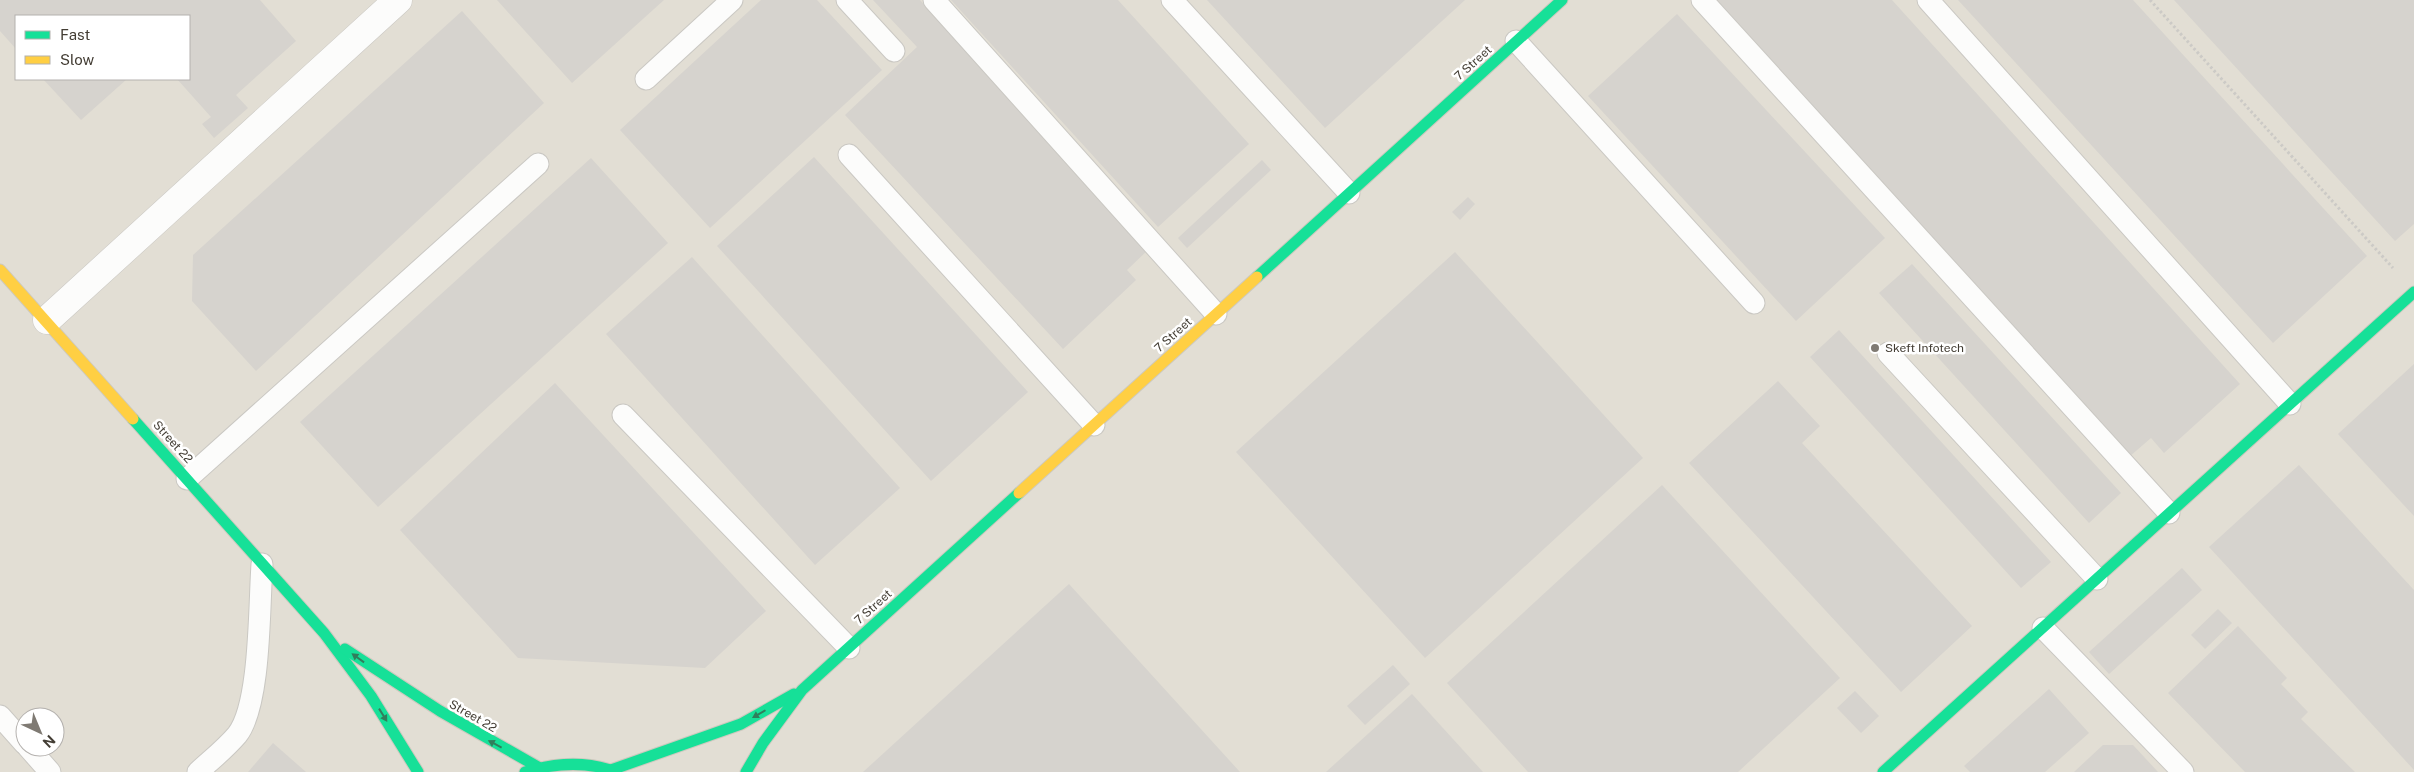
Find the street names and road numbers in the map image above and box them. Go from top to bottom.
street label: 7 Street [1452,42,1495,83]
street label: 7 Street [1152,314,1195,355]
street label: Street 22 [150,418,196,466]
street label: 7 Street [852,586,895,627]
street label: Street 22 [447,697,499,735]

